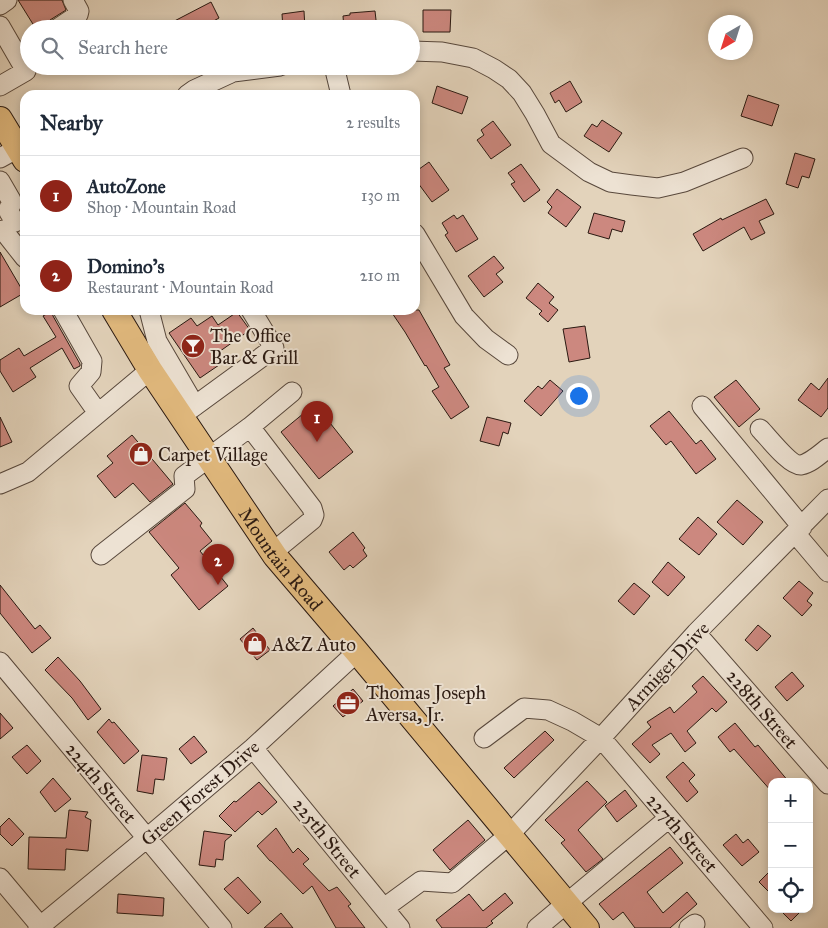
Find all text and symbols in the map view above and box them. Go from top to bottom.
north arrow [708,15,753,60]
search box [20,20,420,75]
icon: search [38,34,66,62]
text: Search here [78,36,168,59]
text: Nearby [40,110,103,136]
text: 2 results [346,113,400,132]
text: AutoZone [87,175,166,198]
text: 1 [53,186,59,205]
text: 130 m [361,186,400,205]
text: Shop · Mountain Road [87,198,236,217]
text: Domino's [87,255,164,278]
text: 2 [52,266,60,285]
text: 210 m [360,266,400,285]
text: Restaurant · Mountain Road [87,278,274,297]
place label: The Office Bar & Grill [210,324,299,369]
bar icon: The Office Bar & Grill [180,333,206,359]
your location [566,383,592,409]
pin: 1 [301,401,333,442]
shop icon: Carpet Village [128,441,154,467]
place label: Carpet Village [158,443,268,467]
street label: Mountain Road [234,503,328,616]
pin: 2 [202,544,234,585]
street label: Armiger Drive [619,617,715,717]
shop icon: A&Z Auto [242,631,268,657]
place label: A&Z Auto [271,633,356,656]
street label: 228th Street [721,665,803,753]
place label: Thomas Joseph Aversa, Jr. [365,681,486,727]
office icon: Thomas Joseph Aversa, Jr. [335,690,361,716]
street label: Green Forest Drive [136,735,264,851]
street label: 224th Street [61,738,141,828]
map controls [768,778,813,913]
button: + [768,778,813,823]
street label: 227th Street [642,789,723,877]
street label: 225th Street [288,793,366,883]
button: − [768,823,813,868]
button: locate [768,868,813,913]

